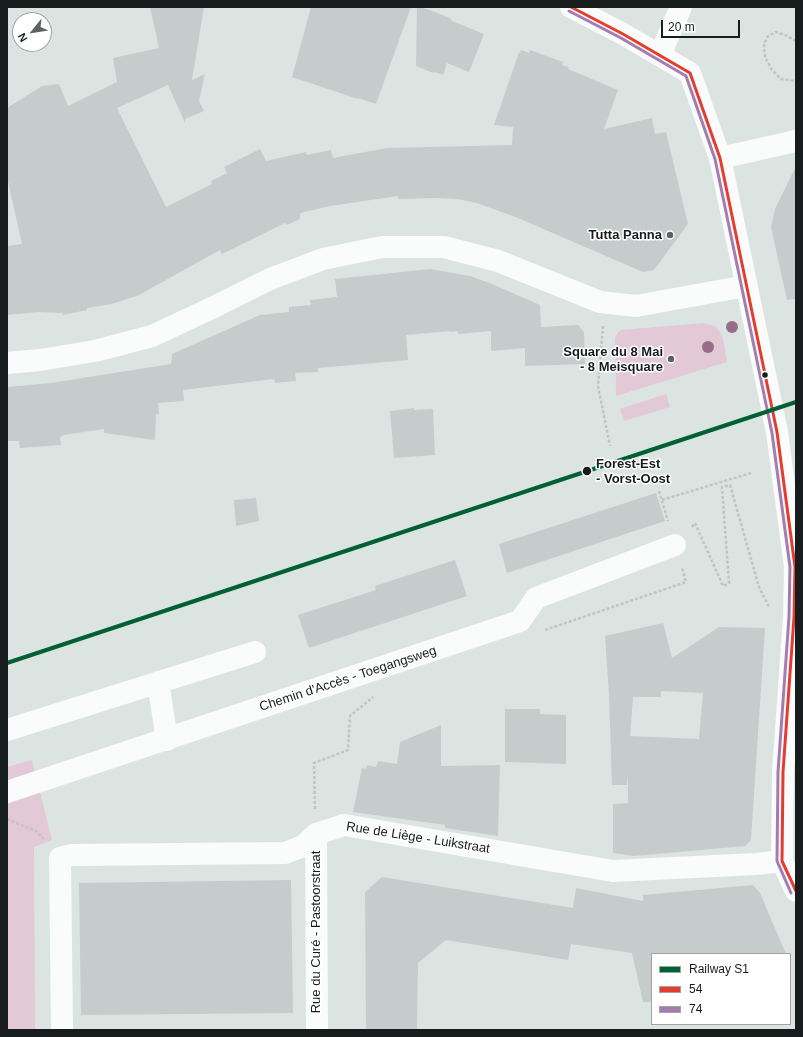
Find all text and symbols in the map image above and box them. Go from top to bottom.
north arrow [12,12,52,52]
scale bar [663,12,742,38]
text: 20 m [668,20,695,34]
text: N [15,31,30,44]
place label: Tutta Panna [589,227,662,243]
marker: Tutta Panna [665,230,675,240]
place label: Square du 8 Mai - 8 Meisquare [563,344,663,375]
marker: Square du 8 Mai - 8 Meisquare [666,354,676,364]
unlabelled marker [760,370,770,380]
place label: Forest-Est - Vorst-Oost [596,456,670,487]
marker: Forest-Est - Vorst-Oost [581,465,593,477]
street label: Chemin d'Accès - Toegangsweg [257,643,439,715]
street label: Rue de Liège - Luikstraat [345,819,491,857]
street label: Rue du Curé - Pastoorstraat [308,851,324,1013]
legend [651,953,791,1025]
text: Railway S1 [689,962,749,976]
text: 54 [689,982,702,996]
text: 74 [689,1002,702,1016]

